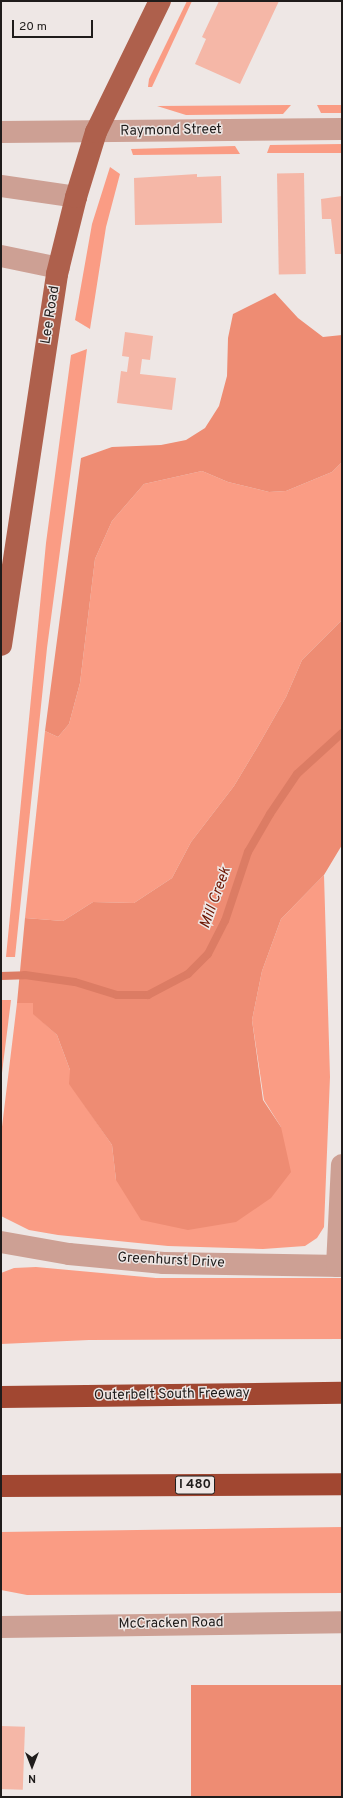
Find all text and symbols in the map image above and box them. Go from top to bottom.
scale bar [14,12,95,38]
text: 20 m [19,19,47,35]
street label: Raymond Street [120,122,222,140]
street label: Lee Road [38,285,64,345]
water label: Mill Creek [197,865,235,931]
street label: Greenhurst Drive [117,1250,225,1272]
street label: Outerbelt South Freeway [94,1385,250,1405]
road number: I 480 [175,1474,215,1496]
street label: McCracken Road [118,1615,224,1633]
north arrow [12,1746,52,1786]
text: N [28,1771,36,1785]

